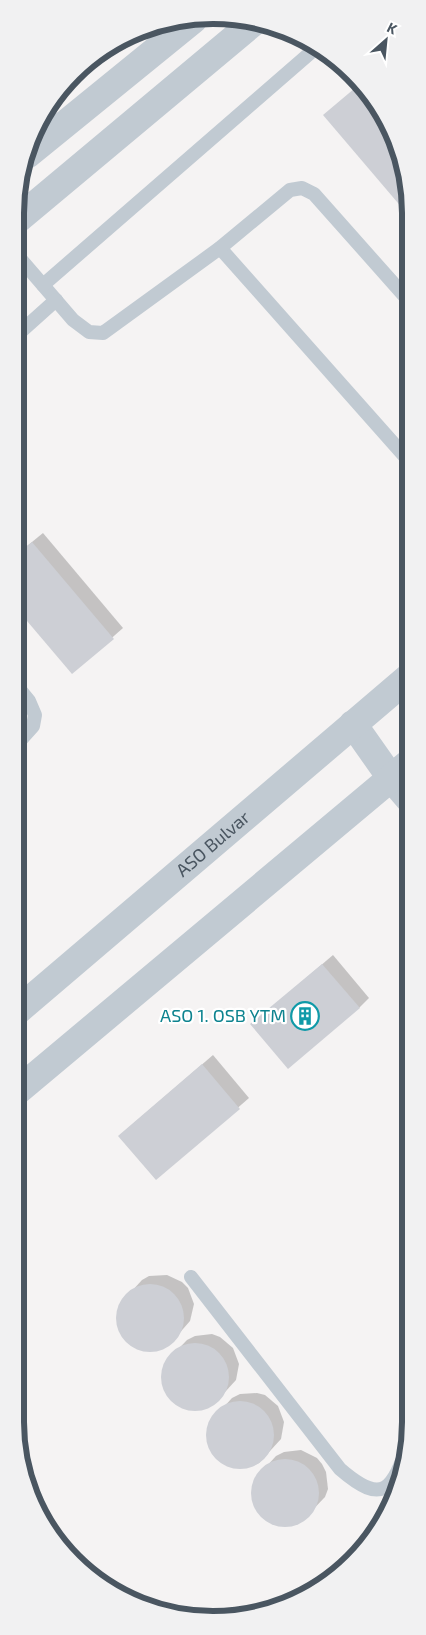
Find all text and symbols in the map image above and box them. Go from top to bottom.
north arrow [361,15,411,65]
text: K [384,18,400,38]
street label: ASO Bulvar [171,806,254,881]
building icon: ASO 1. OSB YTM [290,1001,320,1031]
place label: ASO 1. OSB YTM [160,1004,286,1026]

